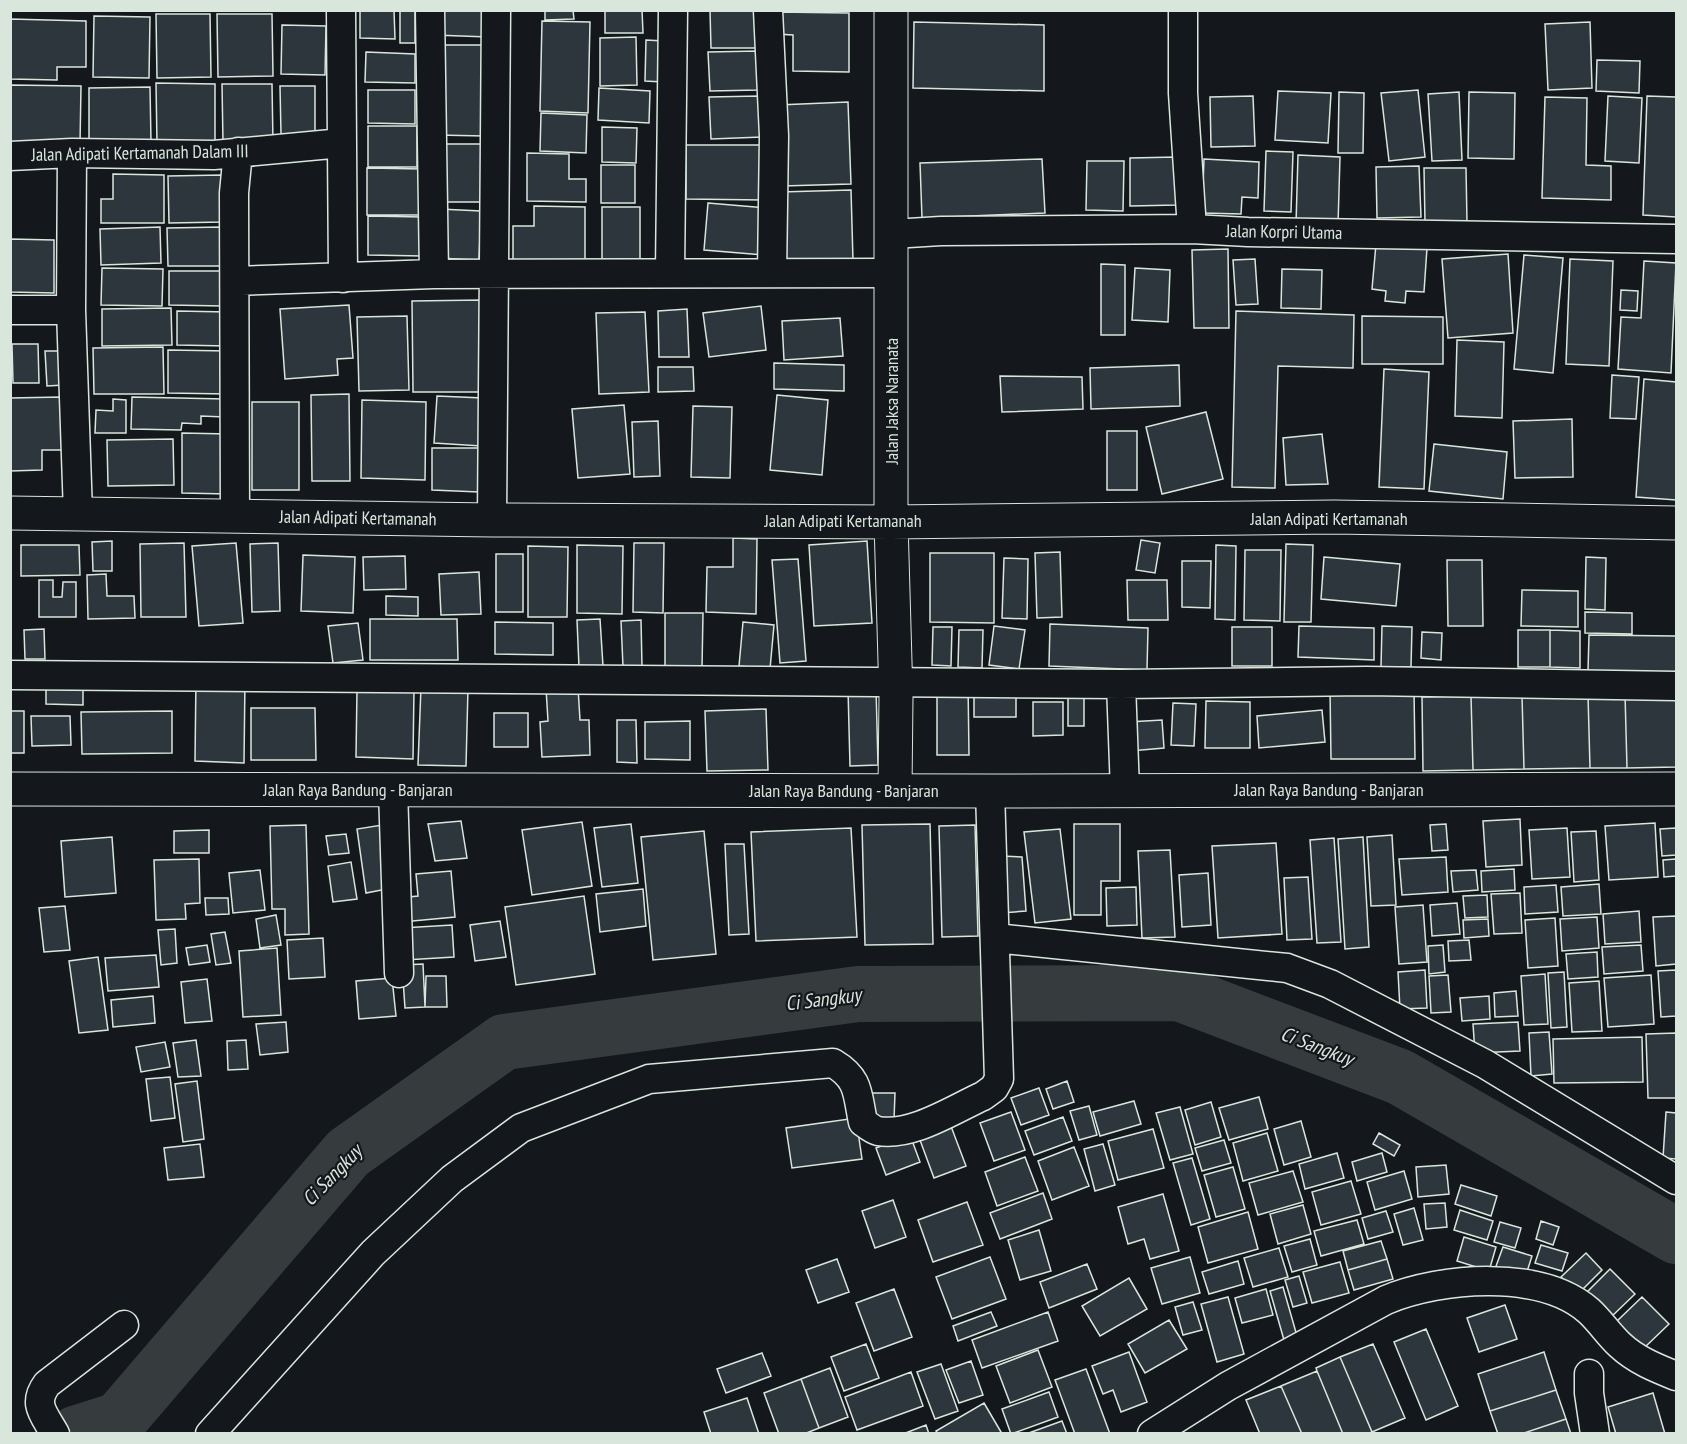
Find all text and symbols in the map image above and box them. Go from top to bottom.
street label: Jalan Adipati Kertamanah Dalam III [30,139,249,166]
street label: Jalan Korpri Utama [1225,219,1342,244]
street label: Jalan Jaksa Naranata [880,338,903,465]
street label: Jalan Adipati Kertamanah [278,505,437,530]
street label: Jalan Adipati Kertamanah [1249,507,1408,530]
street label: Jalan Adipati Kertamanah [763,509,922,532]
street label: Jalan Raya Bandung - Banjaran [262,778,453,801]
street label: Jalan Raya Bandung - Banjaran [1233,778,1424,801]
street label: Jalan Raya Bandung - Banjaran [748,779,939,802]
water label: Ci Sangkuy [784,981,865,1017]
water label: Ci Sangkuy [1277,1020,1359,1073]
water label: Ci Sangkuy [296,1137,369,1211]

